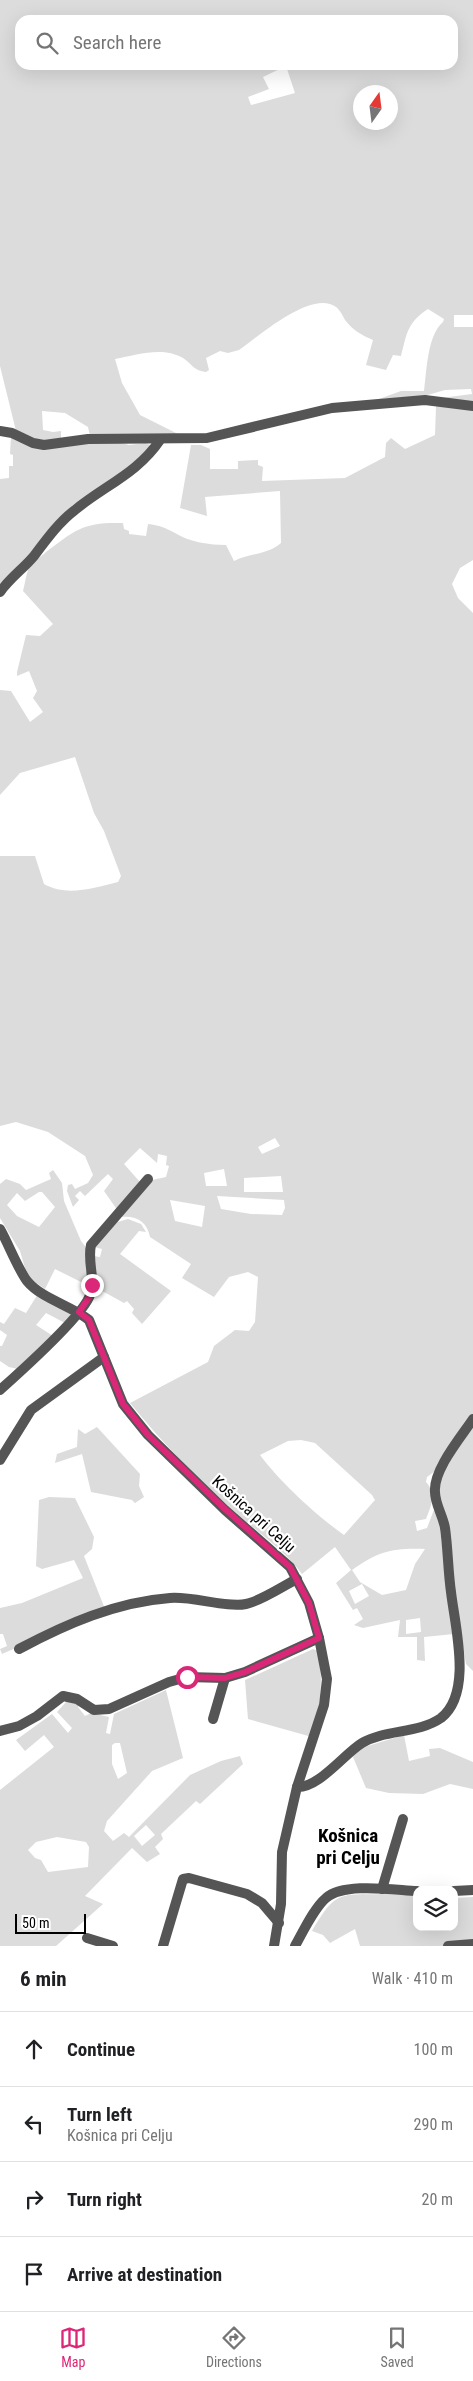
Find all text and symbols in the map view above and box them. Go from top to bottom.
search box [15,15,458,70]
icon: search [33,29,61,57]
text: Search here [73,31,161,54]
north arrow [353,85,398,130]
route end [81,1274,104,1297]
street label: Košnica pri Celju [208,1472,300,1556]
route start [176,1666,199,1689]
district label: Košnica pri Celju [316,1824,380,1869]
map controls [413,1886,458,1931]
button: layers [413,1886,458,1931]
scale bar [15,1911,86,1934]
text: 50 m [22,1915,50,1931]
text: 6 min [20,1967,67,1991]
text: Walk · 410 m [372,1969,453,1988]
icon: ahead [20,2035,48,2063]
text: Continue [67,2038,135,2061]
text: 100 m [414,2040,453,2059]
text: Turn left [67,2103,132,2126]
icon: left [20,2110,48,2138]
text: 290 m [414,2115,453,2134]
text: Košnica pri Celju [67,2126,173,2145]
icon: right [20,2185,48,2213]
text: Turn right [67,2188,142,2211]
text: 20 m [421,2190,453,2209]
icon: arrive [20,2260,48,2288]
text: Arrive at destination [67,2263,222,2286]
tab: Map [59,2324,87,2370]
tab: Directions [206,2324,262,2370]
tab: Saved [380,2324,414,2370]

